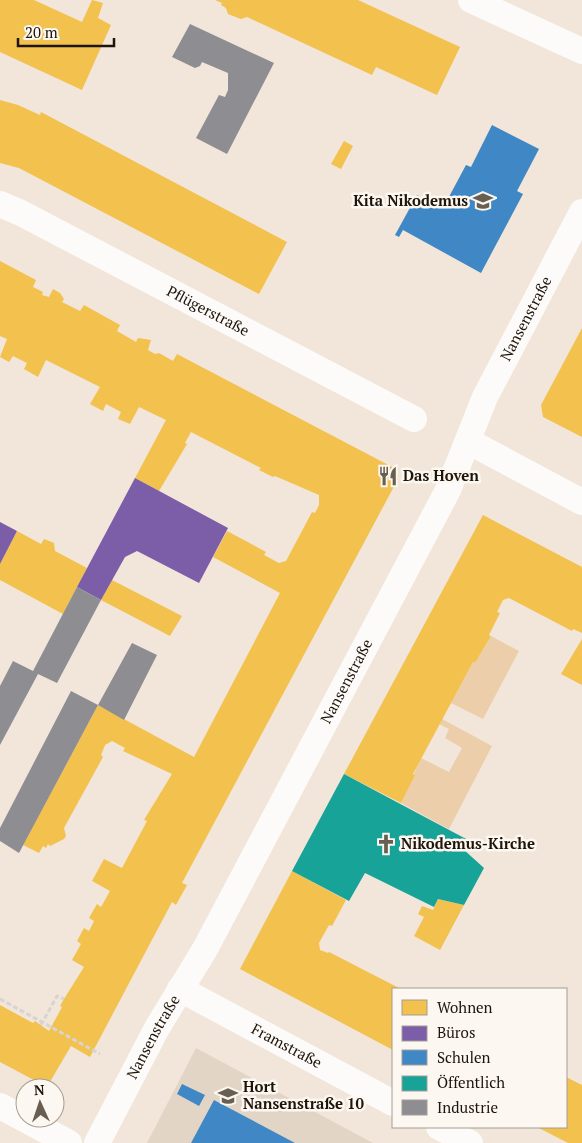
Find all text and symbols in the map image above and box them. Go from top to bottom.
scale bar [18,15,114,47]
text: 20 m [25,22,58,42]
place label: Kita Nikodemus [353,190,468,210]
school or university icon: Kita Nikodemus [472,190,494,212]
street label: Nansenstraße [495,272,556,364]
street label: Pflügerstraße [164,280,253,340]
restaurant icon: Das Hoven [377,465,399,487]
place label: Das Hoven [403,465,479,485]
street label: Nansenstraße [315,635,376,727]
church icon: Nikodemus-Kirche [375,833,397,855]
place label: Nikodemus-Kirche [401,833,535,853]
legend [392,988,567,1128]
street label: Nansenstraße [121,991,184,1082]
text: Wohnen [437,997,493,1017]
street label: Framstraße [248,1018,326,1072]
text: Büros [437,1022,475,1042]
text: Schulen [437,1047,491,1067]
text: Öffentlich [437,1072,505,1092]
place label: Hort Nansenstraße 10 [243,1076,365,1113]
north arrow [15,1078,65,1128]
text: N [33,1080,45,1099]
school or university icon: Hort Nansenstraße 10 [217,1085,239,1107]
text: Industrie [437,1097,498,1117]

